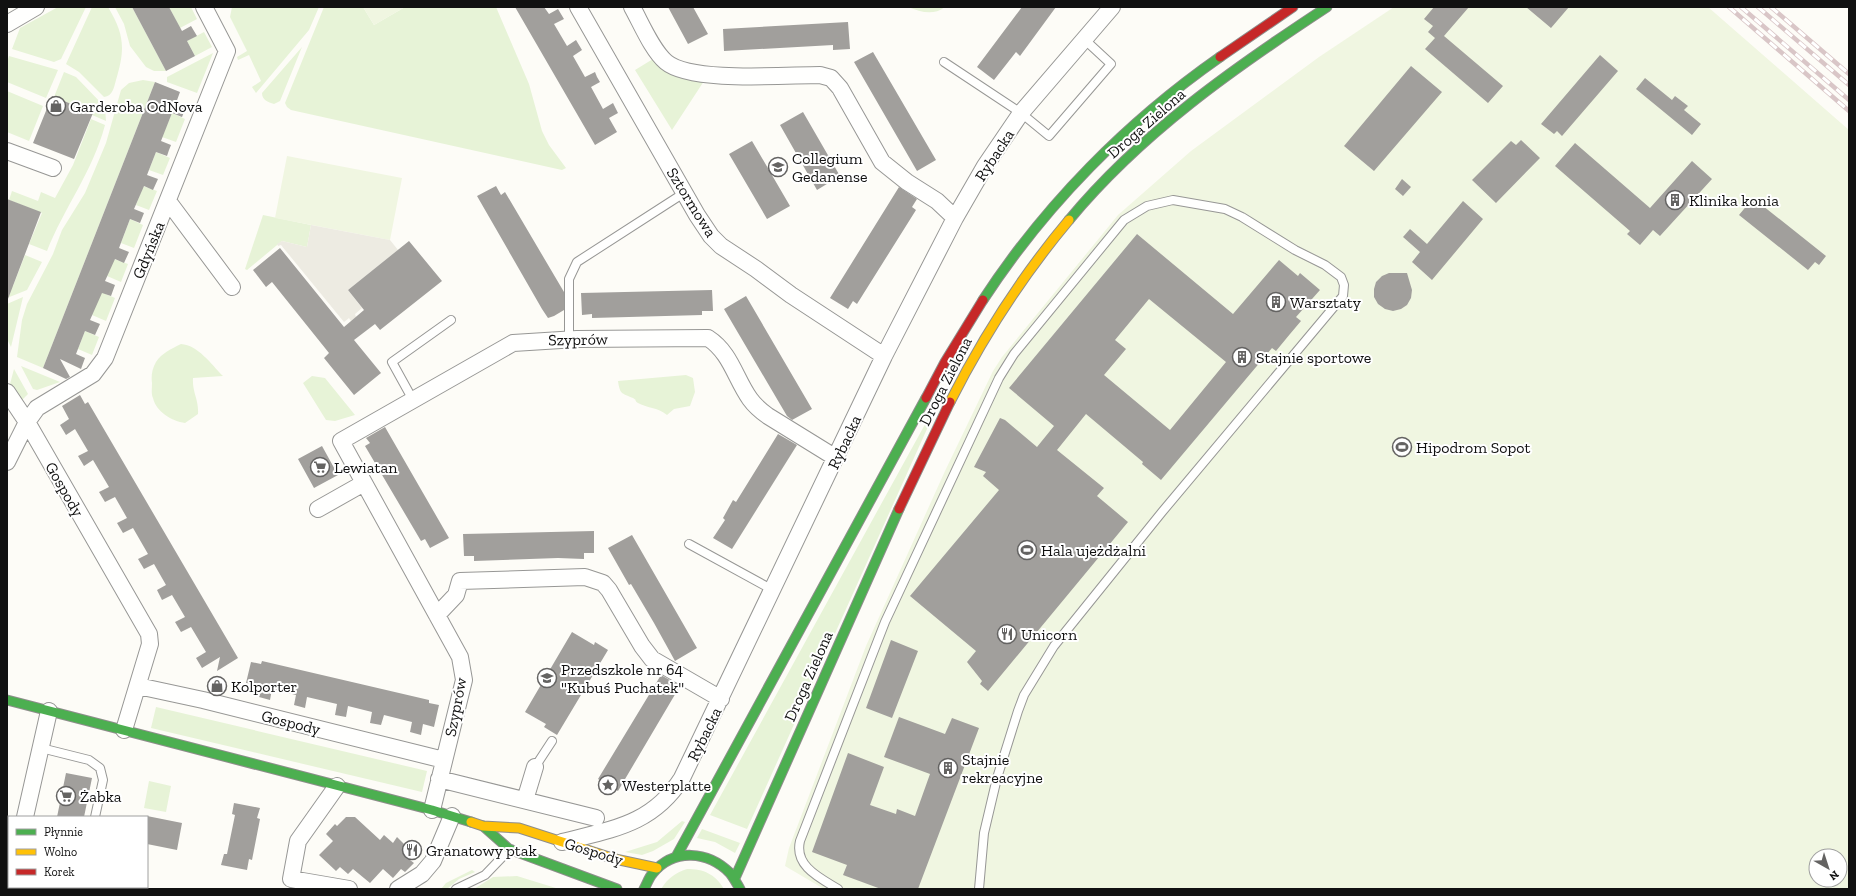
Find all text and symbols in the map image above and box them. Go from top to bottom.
street label: Droga Zielona [1104,84,1189,162]
shop icon: Garderoba OdNova [45,95,67,117]
place label: Garderoba OdNova [70,97,203,116]
street label: Rybacka [971,126,1018,185]
place label: Collegium Gedanense [792,149,867,186]
school or university icon: Collegium Gedanense [767,156,789,178]
street label: Sztormowa [663,164,721,241]
building icon: Klinika konia [1664,189,1686,211]
place label: Klinika konia [1689,191,1779,210]
street label: Gdyńska [128,219,169,282]
building icon: Warsztaty [1265,291,1287,313]
place label: Warsztaty [1290,293,1362,312]
street label: Szyprów [548,329,609,350]
street label: Droga Zielona [915,333,976,429]
building icon: Stajnie sportowe [1231,346,1253,368]
place label: Stajnie sportowe [1256,348,1371,367]
street label: Rybacka [824,412,865,472]
sports icon: Hipodrom Sopot [1391,436,1413,458]
place label: Hipodrom Sopot [1416,438,1530,457]
supermarket icon: Lewiatan [309,456,331,478]
street label: Gospody [41,458,88,521]
place label: Lewiatan [334,458,398,477]
sports icon: Hala ujeżdżalni [1016,539,1038,561]
place label: Hala ujeżdżalni [1041,541,1147,560]
restaurant icon: Unicorn [996,623,1018,645]
place label: Unicorn [1021,625,1078,644]
street label: Droga Zielona [780,628,837,724]
place label: Przedszkole nr 64 "Kubuś Puchatek" [561,660,684,697]
school or university icon: Przedszkole nr 64 "Kubuś Puchatek" [536,667,558,689]
shop icon: Kolporter [206,675,228,697]
street label: Szyprów [440,675,471,738]
place label: Kolporter [231,677,298,696]
street label: Rybacka [683,704,726,764]
street label: Gospody [259,706,323,739]
place label: Stajnie rekreacyjne [962,750,1043,787]
building icon: Stajnie rekreacyjne [937,757,959,779]
place icon: Westerplatte [597,774,619,796]
place label: Westerplatte [622,776,711,795]
supermarket icon: Żabka [55,785,77,807]
place label: Żabka [80,787,122,806]
legend [8,816,148,888]
text: Płynnie [44,825,83,839]
street label: Gospody [562,834,626,870]
restaurant icon: Granatowy ptak [401,839,423,861]
place label: Granatowy ptak [426,841,538,860]
text: Wolno [44,845,77,859]
north arrow [1808,848,1848,888]
text: Korek [44,865,75,879]
text: N [1826,868,1841,883]

